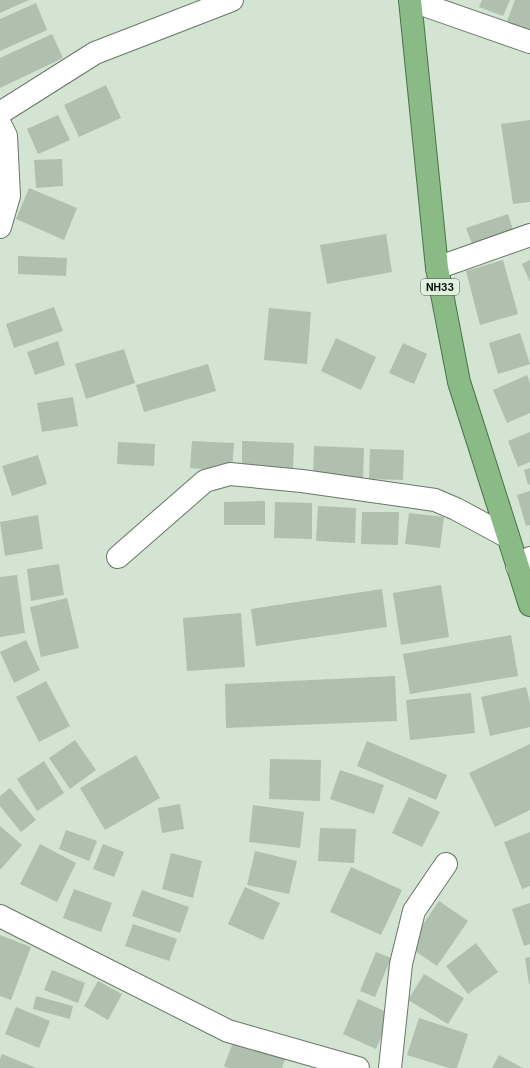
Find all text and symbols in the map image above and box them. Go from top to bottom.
road number: NH33 [421,279,459,295]

